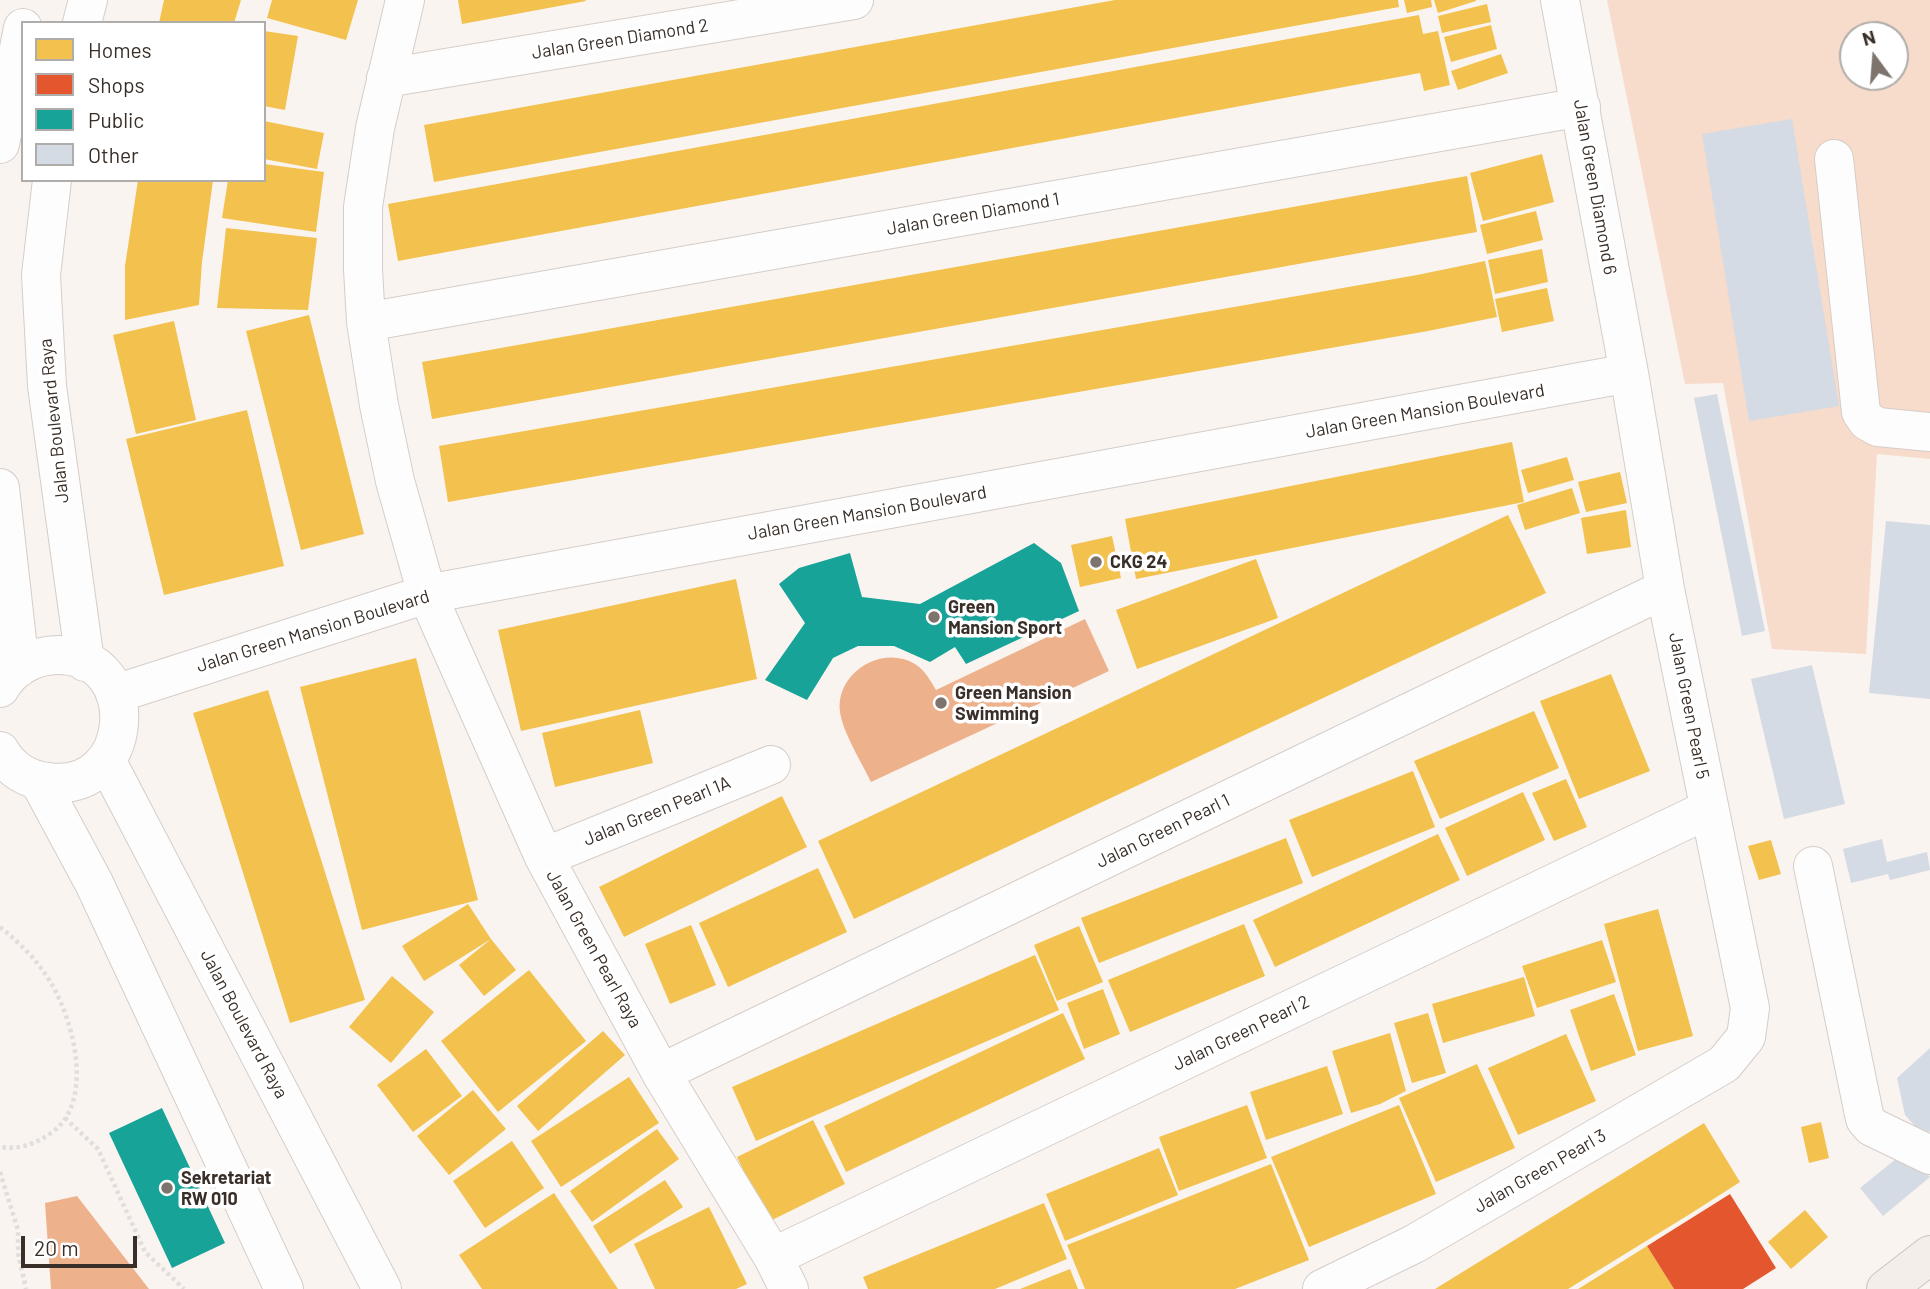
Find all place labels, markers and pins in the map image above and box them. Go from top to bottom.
place label: CKG 24 [1110,551,1167,573]
marker: CKG 24 [1088,554,1104,570]
place label: Green Mansion Sport [948,596,1062,638]
marker: Green Mansion Sport [926,609,942,625]
place label: Green Mansion Swimming [955,682,1071,724]
marker: Green Mansion Swimming [933,695,949,711]
place label: Sekretariat RW 010 [181,1167,271,1210]
marker: Sekretariat RW 010 [159,1180,175,1196]

